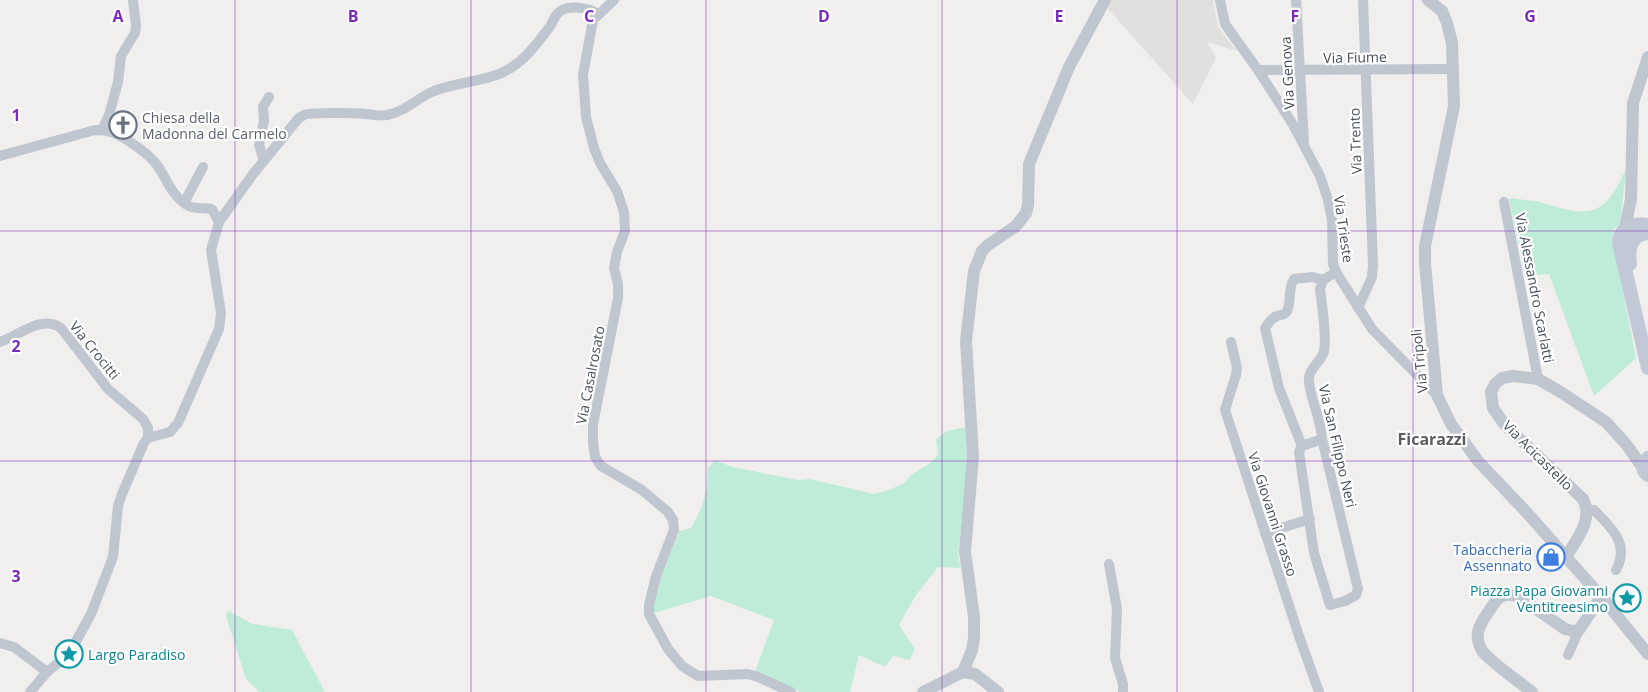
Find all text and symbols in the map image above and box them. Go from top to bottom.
text: A [112,5,124,27]
text: B [348,5,358,27]
text: C [584,5,594,27]
text: D [818,5,830,27]
text: E [1055,5,1064,27]
text: F [1291,5,1299,27]
text: G [1524,5,1536,27]
street label: Via Genova [1276,36,1298,110]
street label: Via Fiume [1323,47,1387,67]
text: 1 [11,104,21,126]
street label: Via Trento [1344,107,1366,175]
place label: Chiesa della Madonna del Carmelo [142,108,287,143]
church icon: Chiesa della Madonna del Carmelo [108,110,138,140]
street label: Via Trieste [1330,194,1358,264]
street label: Via Alessandro Scarlatti [1511,211,1559,365]
street label: Via Crocitti [66,317,124,383]
street label: Via Casalrosato [571,324,609,426]
street label: Via Tripoli [1406,328,1432,394]
text: 2 [11,335,21,357]
street label: Via San Filippo Neri [1315,383,1361,509]
street label: Via Acicastello [1499,416,1577,494]
district label: Ficarazzi [1398,428,1466,450]
street label: Via Giovanni Grasso [1244,449,1302,579]
place label: Tabaccheria Assennato [1453,540,1532,575]
shop icon: Tabaccheria Assennato [1536,542,1566,572]
text: 3 [11,565,21,587]
place label: Piazza Papa Giovanni Ventitreesimo [1470,581,1608,616]
place icon: Piazza Papa Giovanni Ventitreesimo [1612,583,1642,613]
place icon: Largo Paradiso [54,639,84,669]
place label: Largo Paradiso [88,645,185,664]

